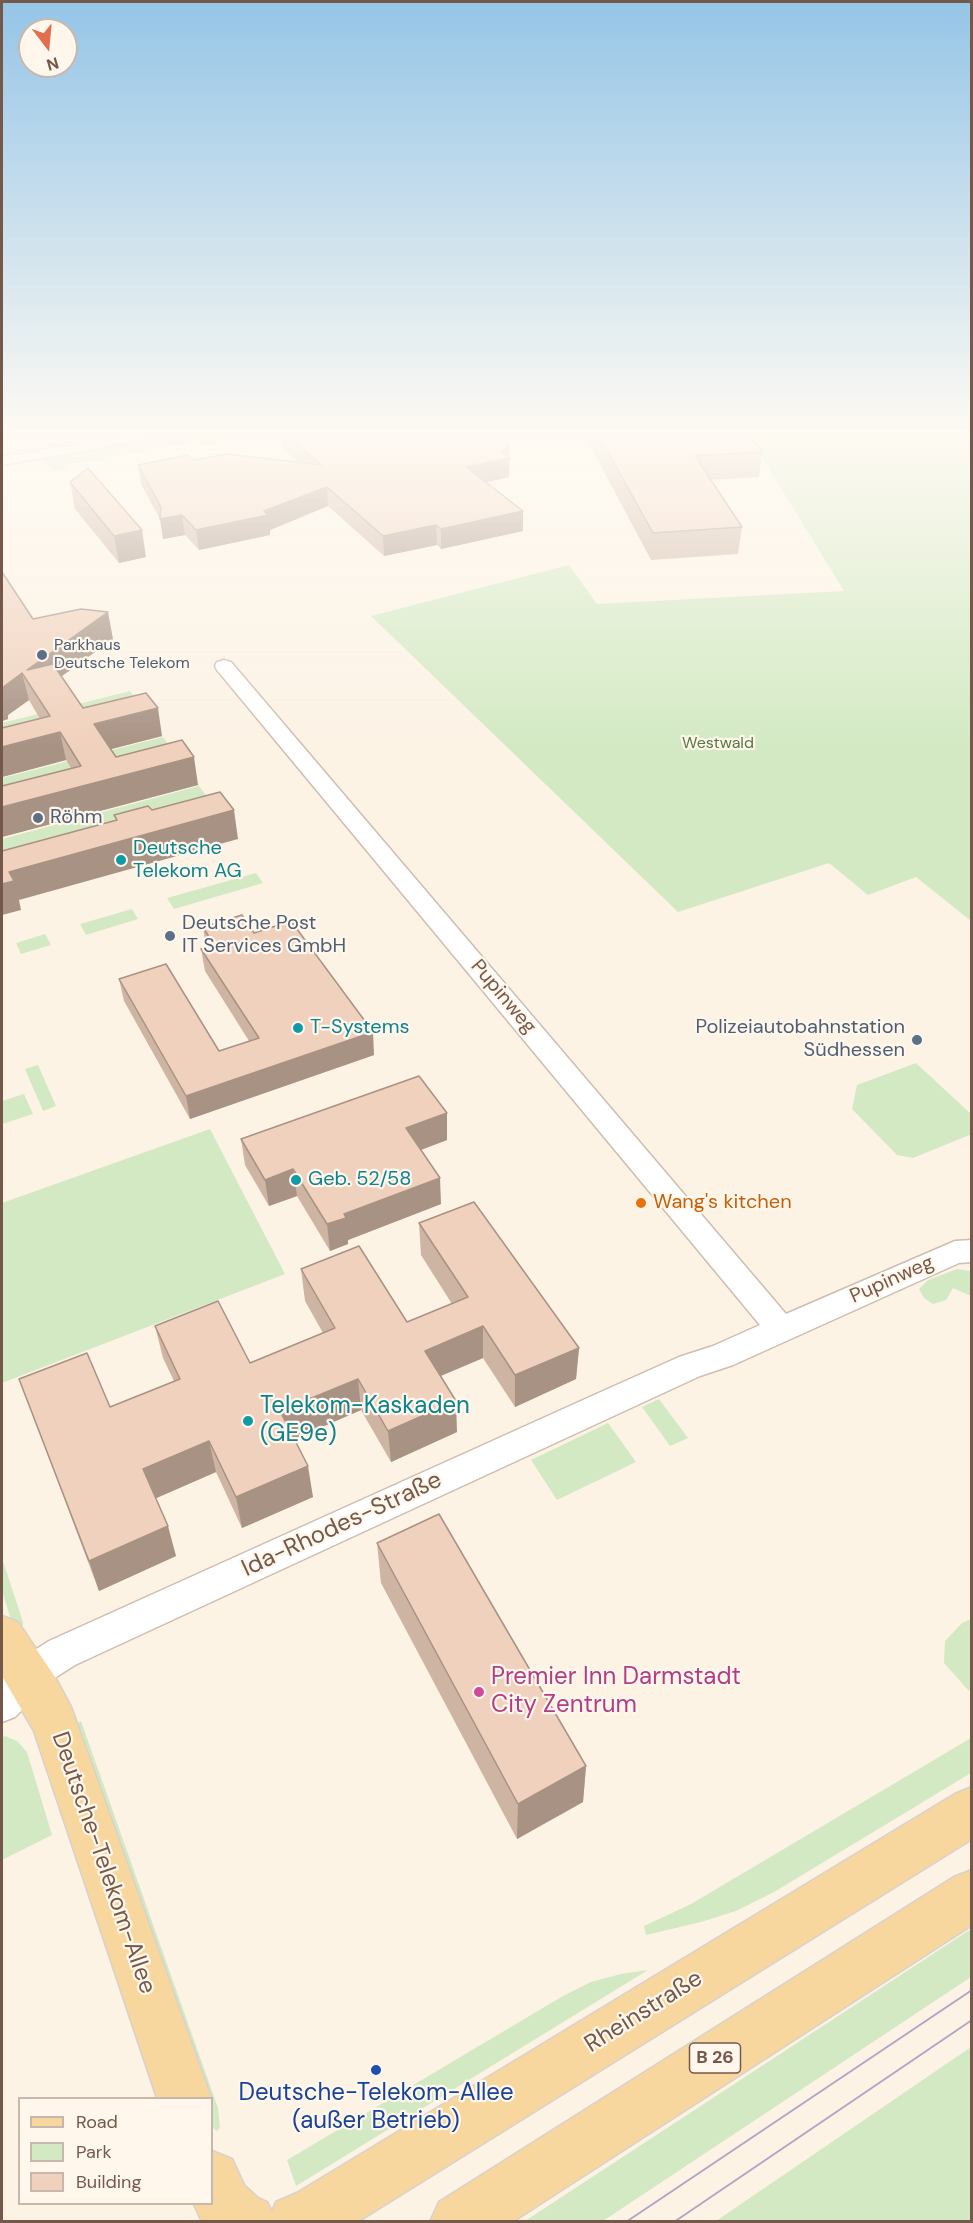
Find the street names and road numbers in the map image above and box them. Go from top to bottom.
street label: Pupinweg [465,955,541,1039]
street label: Pupinweg [846,1251,938,1309]
street label: Ida-Rhodes-Straße [238,1466,446,1584]
street label: Deutsche-Telekom-Allee [45,1728,161,1998]
street label: Rheinstraße [580,1964,708,2060]
road number: B 26 [690,2043,740,2073]

